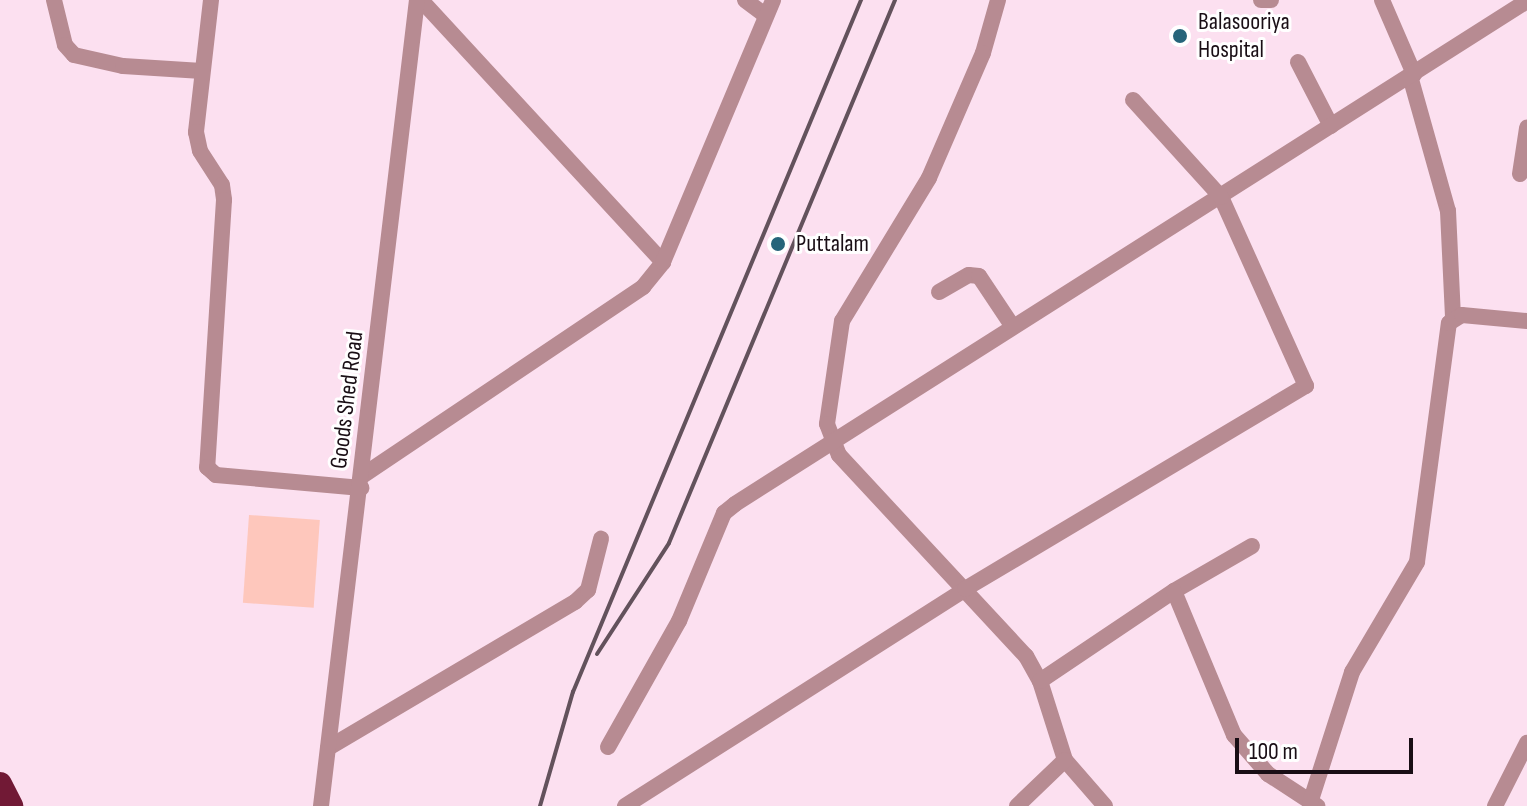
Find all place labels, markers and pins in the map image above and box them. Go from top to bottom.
place label: Balasooriya Hospital [1198,8,1290,64]
marker: Balasooriya Hospital [1169,25,1191,47]
place label: Puttalam [796,230,869,258]
marker: Puttalam [767,233,789,255]

